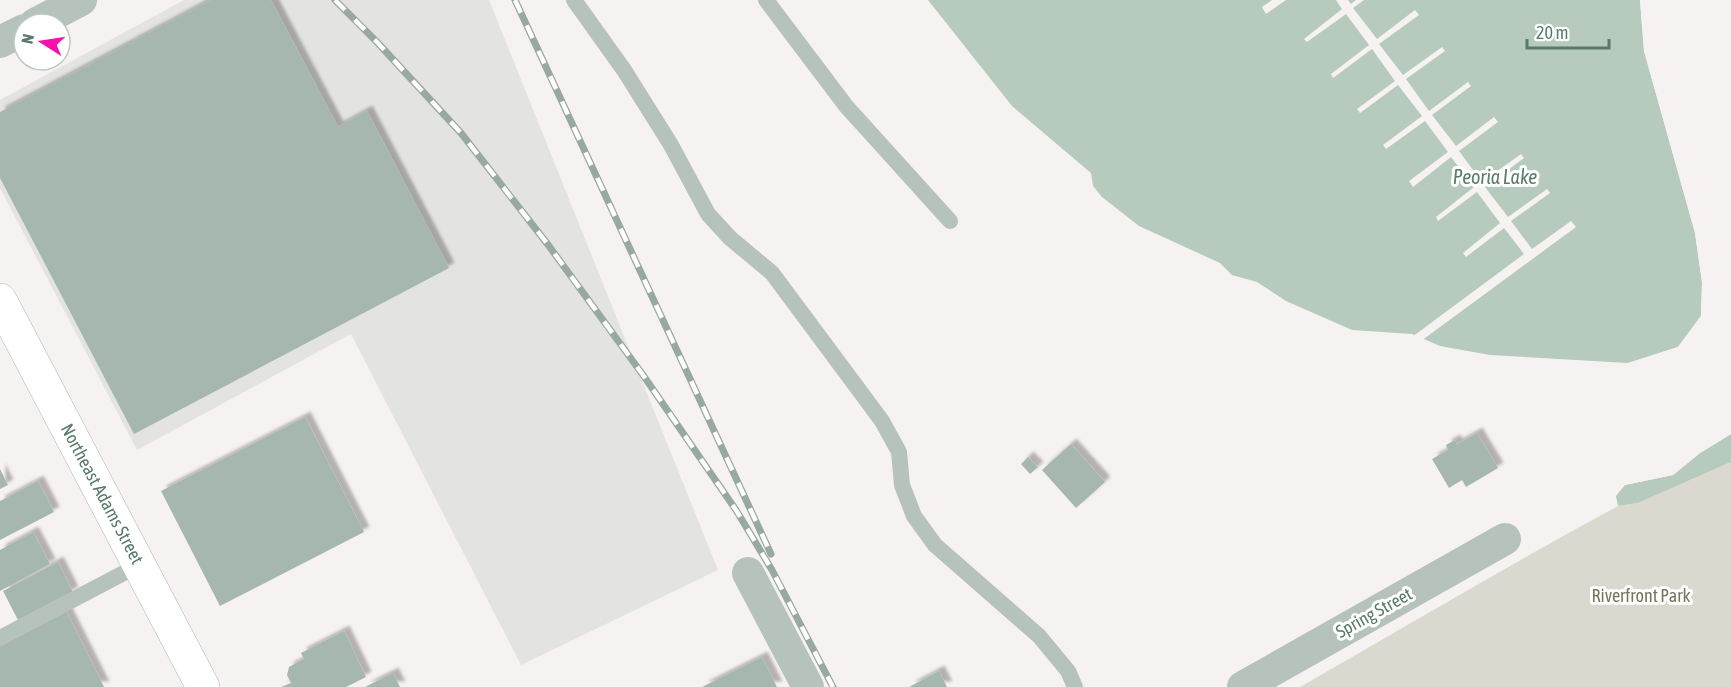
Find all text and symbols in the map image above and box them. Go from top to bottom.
north arrow [12,12,72,72]
scale bar [1527,12,1610,50]
text: 20 m [1536,22,1568,43]
text: N [18,32,37,45]
water label: Peoria Lake [1453,165,1537,188]
street label: Northeast Adams Street [57,420,148,567]
street label: Spring Street [1332,583,1416,642]
park label: Riverfront Park [1592,585,1691,606]

